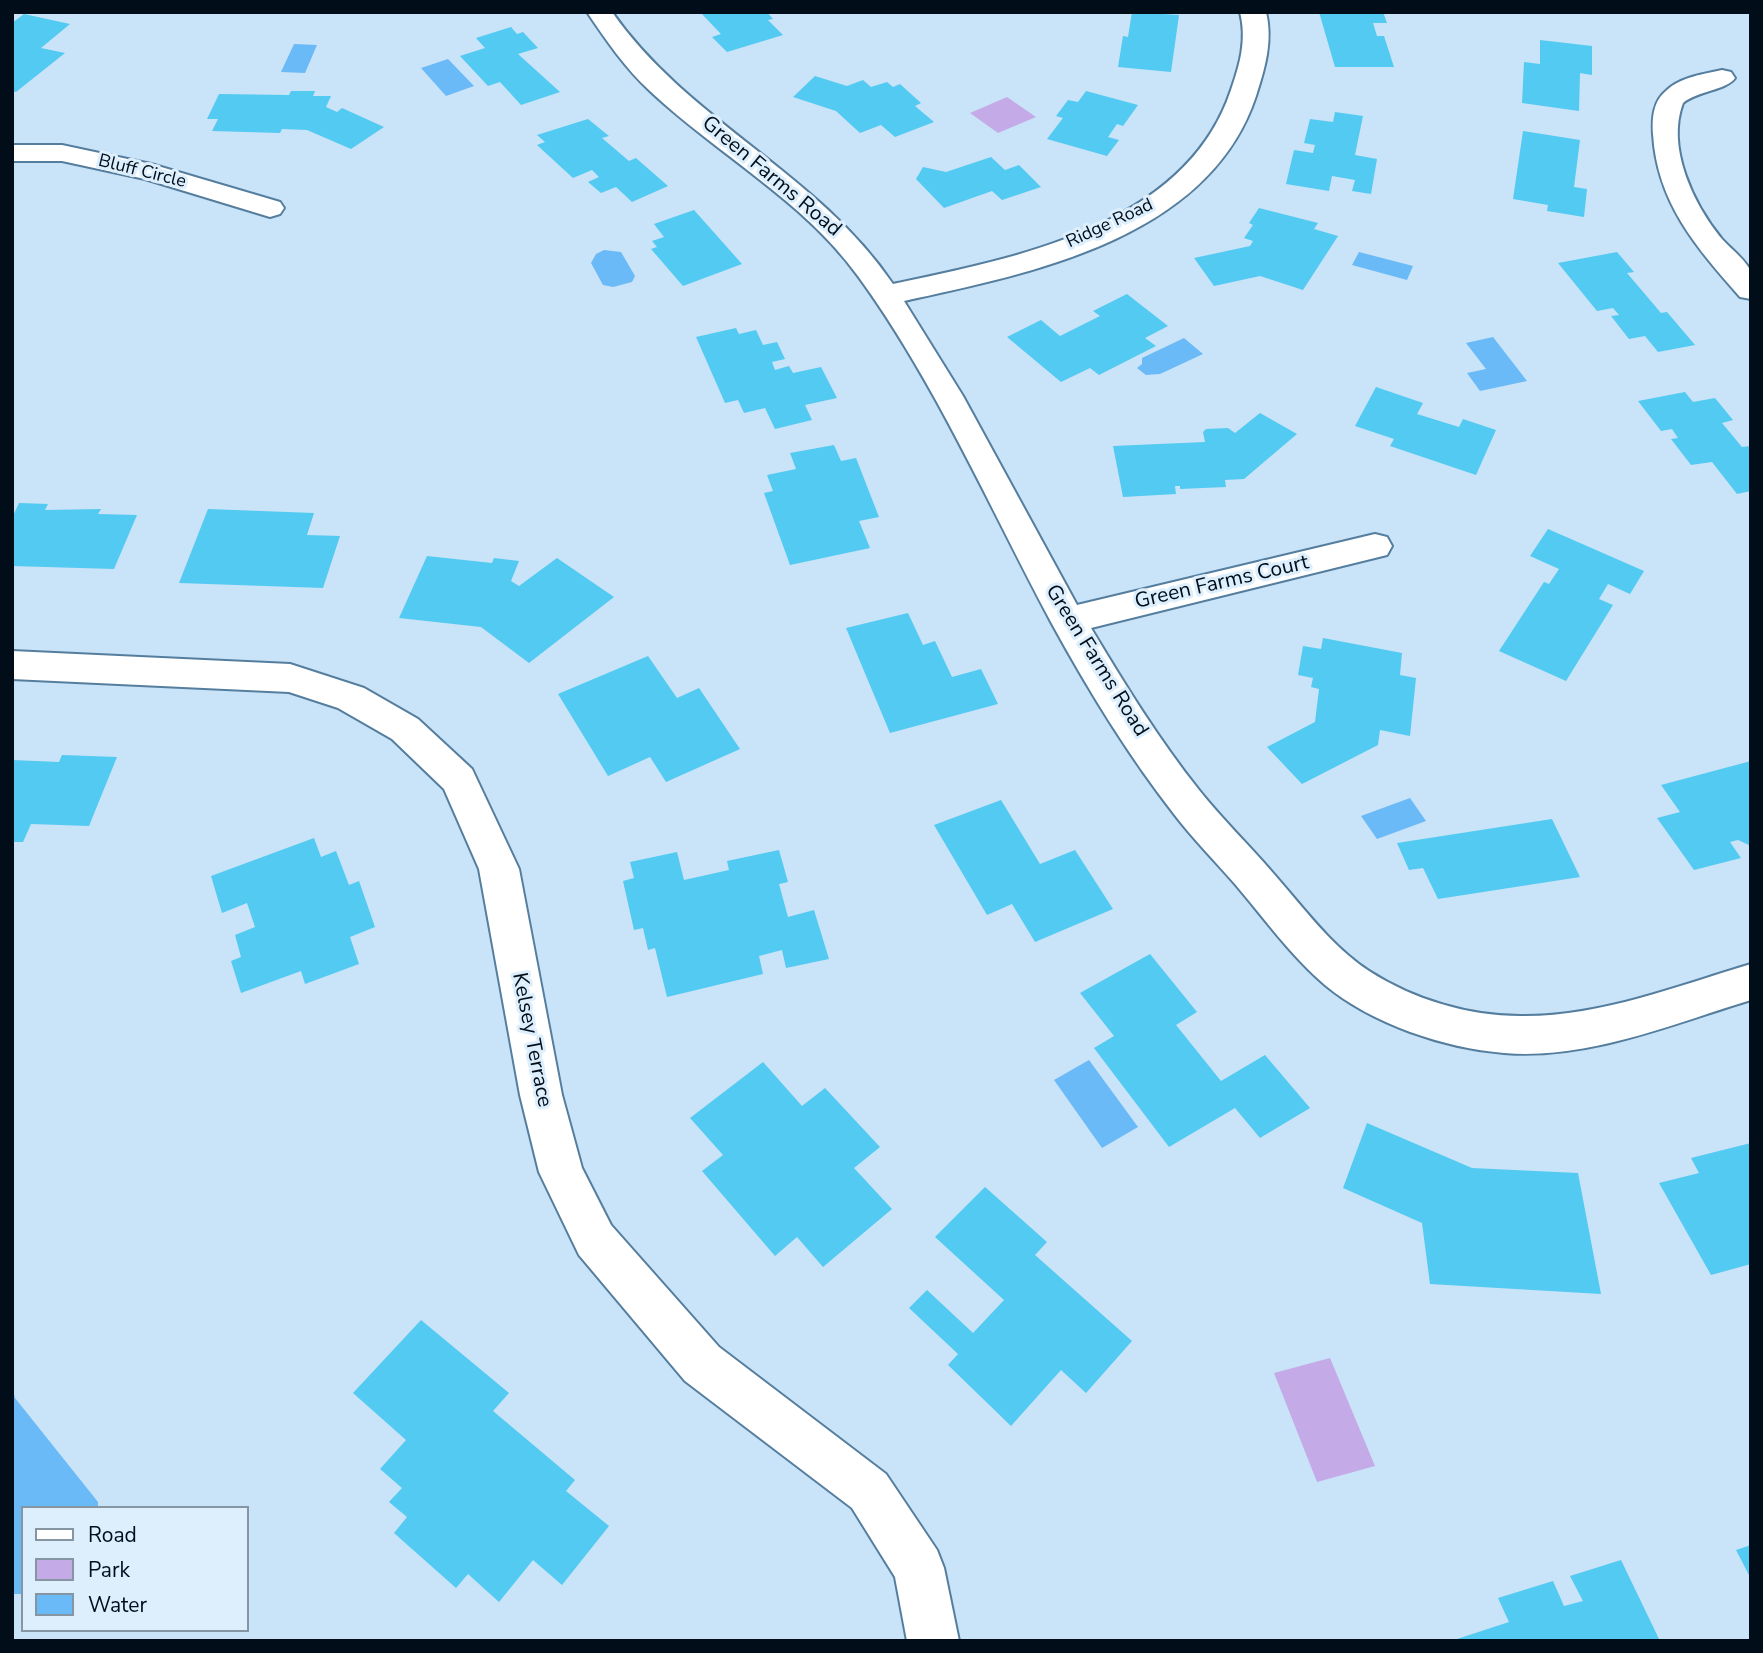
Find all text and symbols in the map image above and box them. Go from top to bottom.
street label: Green Farms Road [696,111,846,243]
street label: Bluff Circle [96,151,188,193]
street label: Ridge Road [1063,194,1157,254]
street label: Green Farms Court [1133,551,1311,615]
street label: Green Farms Road [1039,580,1153,742]
street label: Kelsey Terrace [506,971,556,1109]
legend [21,1506,248,1632]
text: Road [88,1521,137,1549]
text: Park [88,1556,130,1584]
text: Water [88,1591,147,1619]

